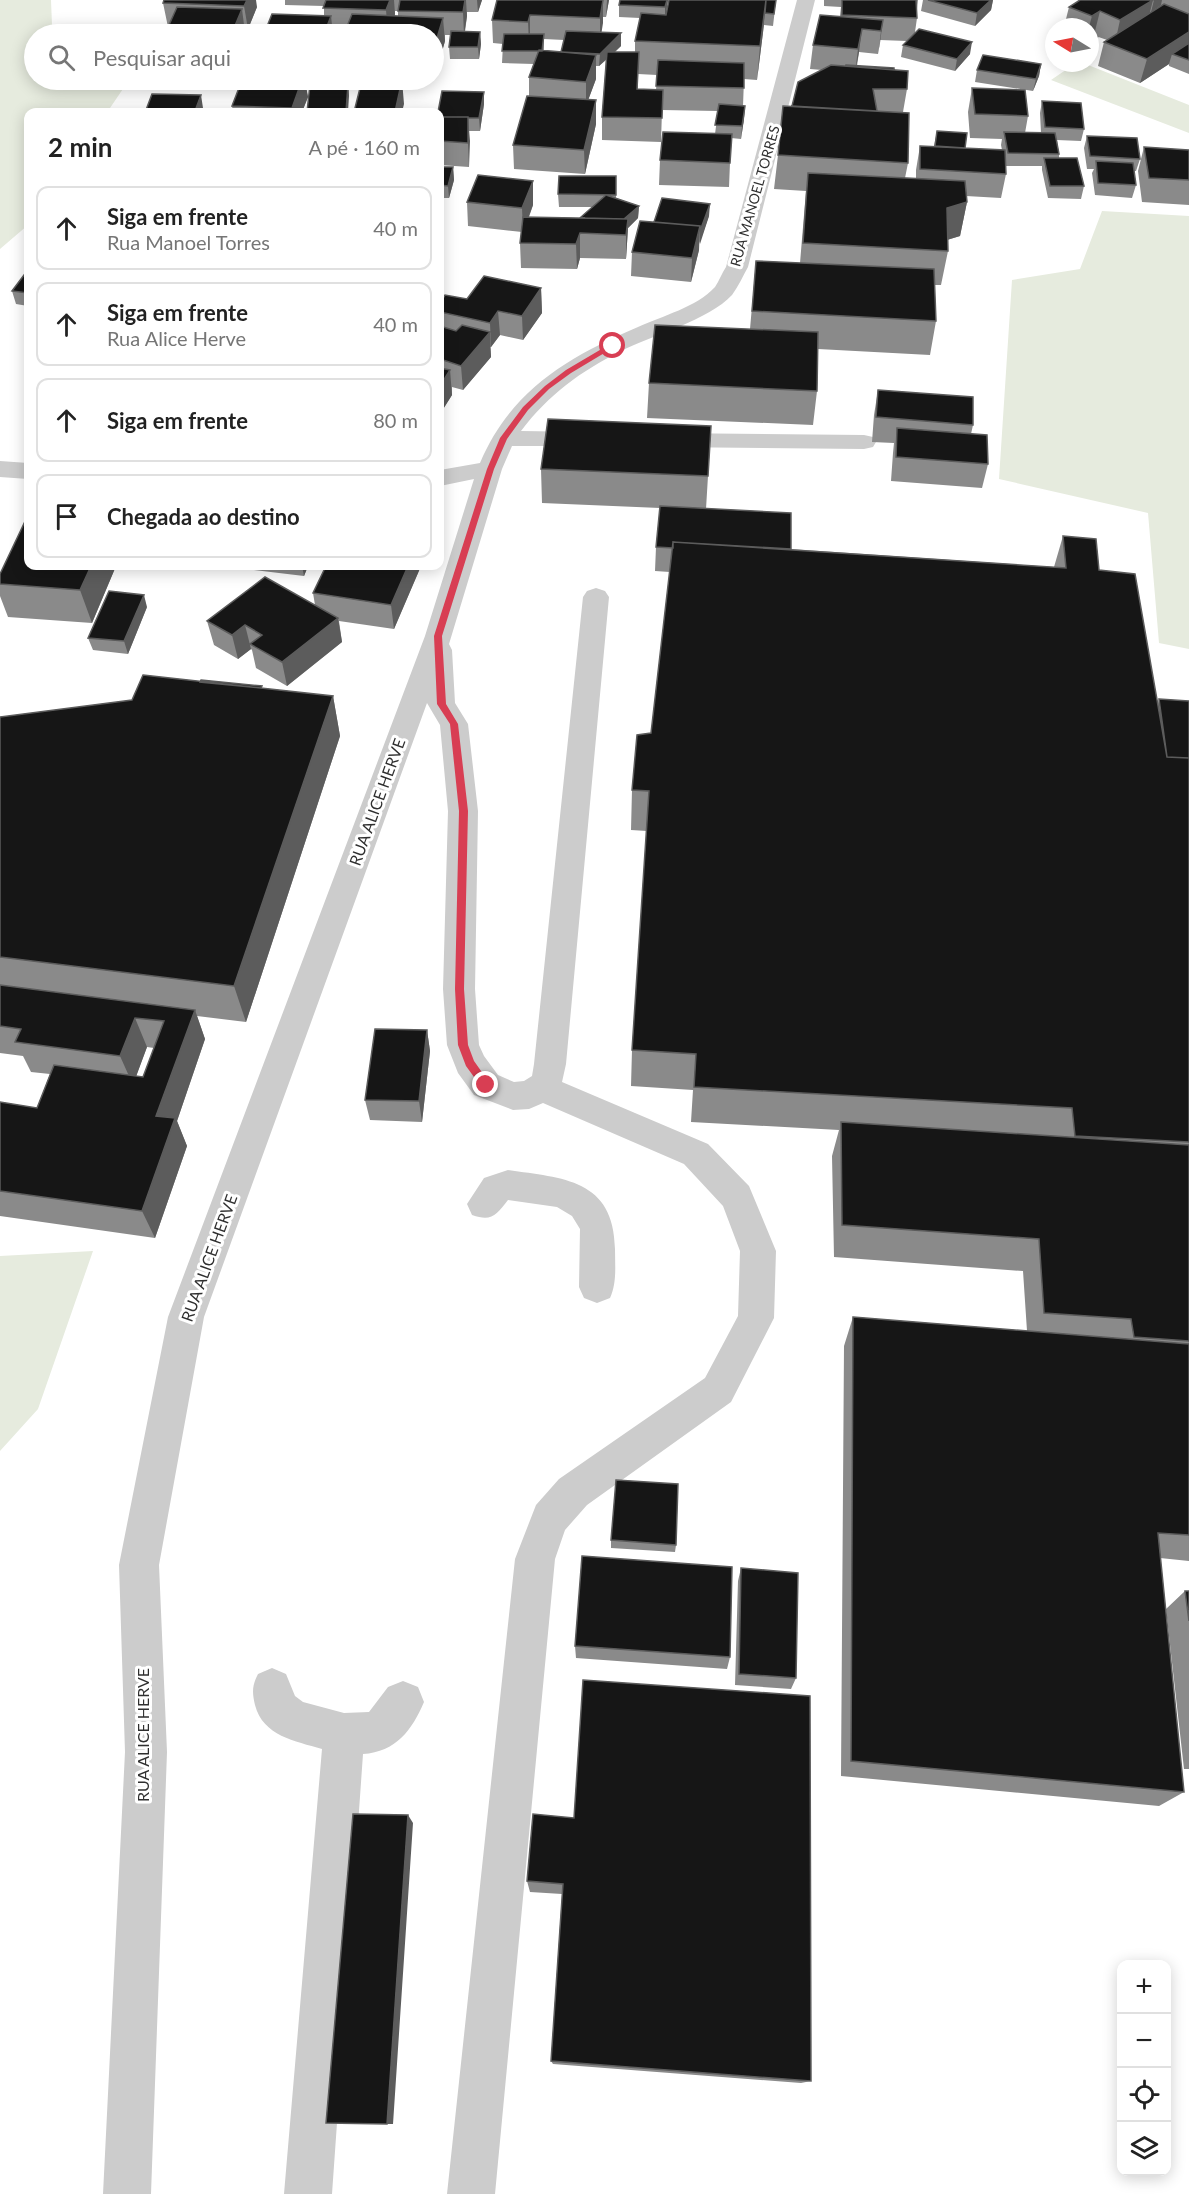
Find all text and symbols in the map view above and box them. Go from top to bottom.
north arrow [1045,18,1099,72]
search box [24,24,444,90]
icon: search [45,41,78,74]
text: Pesquisar aqui [93,44,231,71]
street label: RUA MANOEL TORRES [726,123,783,268]
text: 2 min [48,131,112,163]
text: A pé · 160 m [308,135,420,159]
text: Siga em frente [107,203,248,230]
icon: ahead [50,212,83,245]
text: 40 m [373,216,418,240]
text: Rua Manoel Torres [107,230,270,254]
text: Siga em frente [107,299,248,326]
icon: ahead [50,308,83,341]
text: 40 m [373,312,418,336]
text: Rua Alice Herve [107,326,246,350]
route start [599,332,625,358]
icon: ahead [50,404,83,437]
text: Siga em frente [107,407,248,434]
text: 80 m [373,408,418,432]
icon: arrive [50,500,83,533]
text: Chegada ao destino [107,503,300,530]
street label: RUA ALICE HERVE [345,736,408,868]
route end [472,1071,498,1097]
street label: RUA ALICE HERVE [177,1192,240,1324]
street label: RUA ALICE HERVE [133,1668,152,1802]
map controls [1117,1960,1171,2176]
button: + [1117,1960,1171,2014]
button: − [1117,2014,1171,2068]
button: locate [1117,2068,1171,2122]
button: layers [1117,2122,1171,2176]

